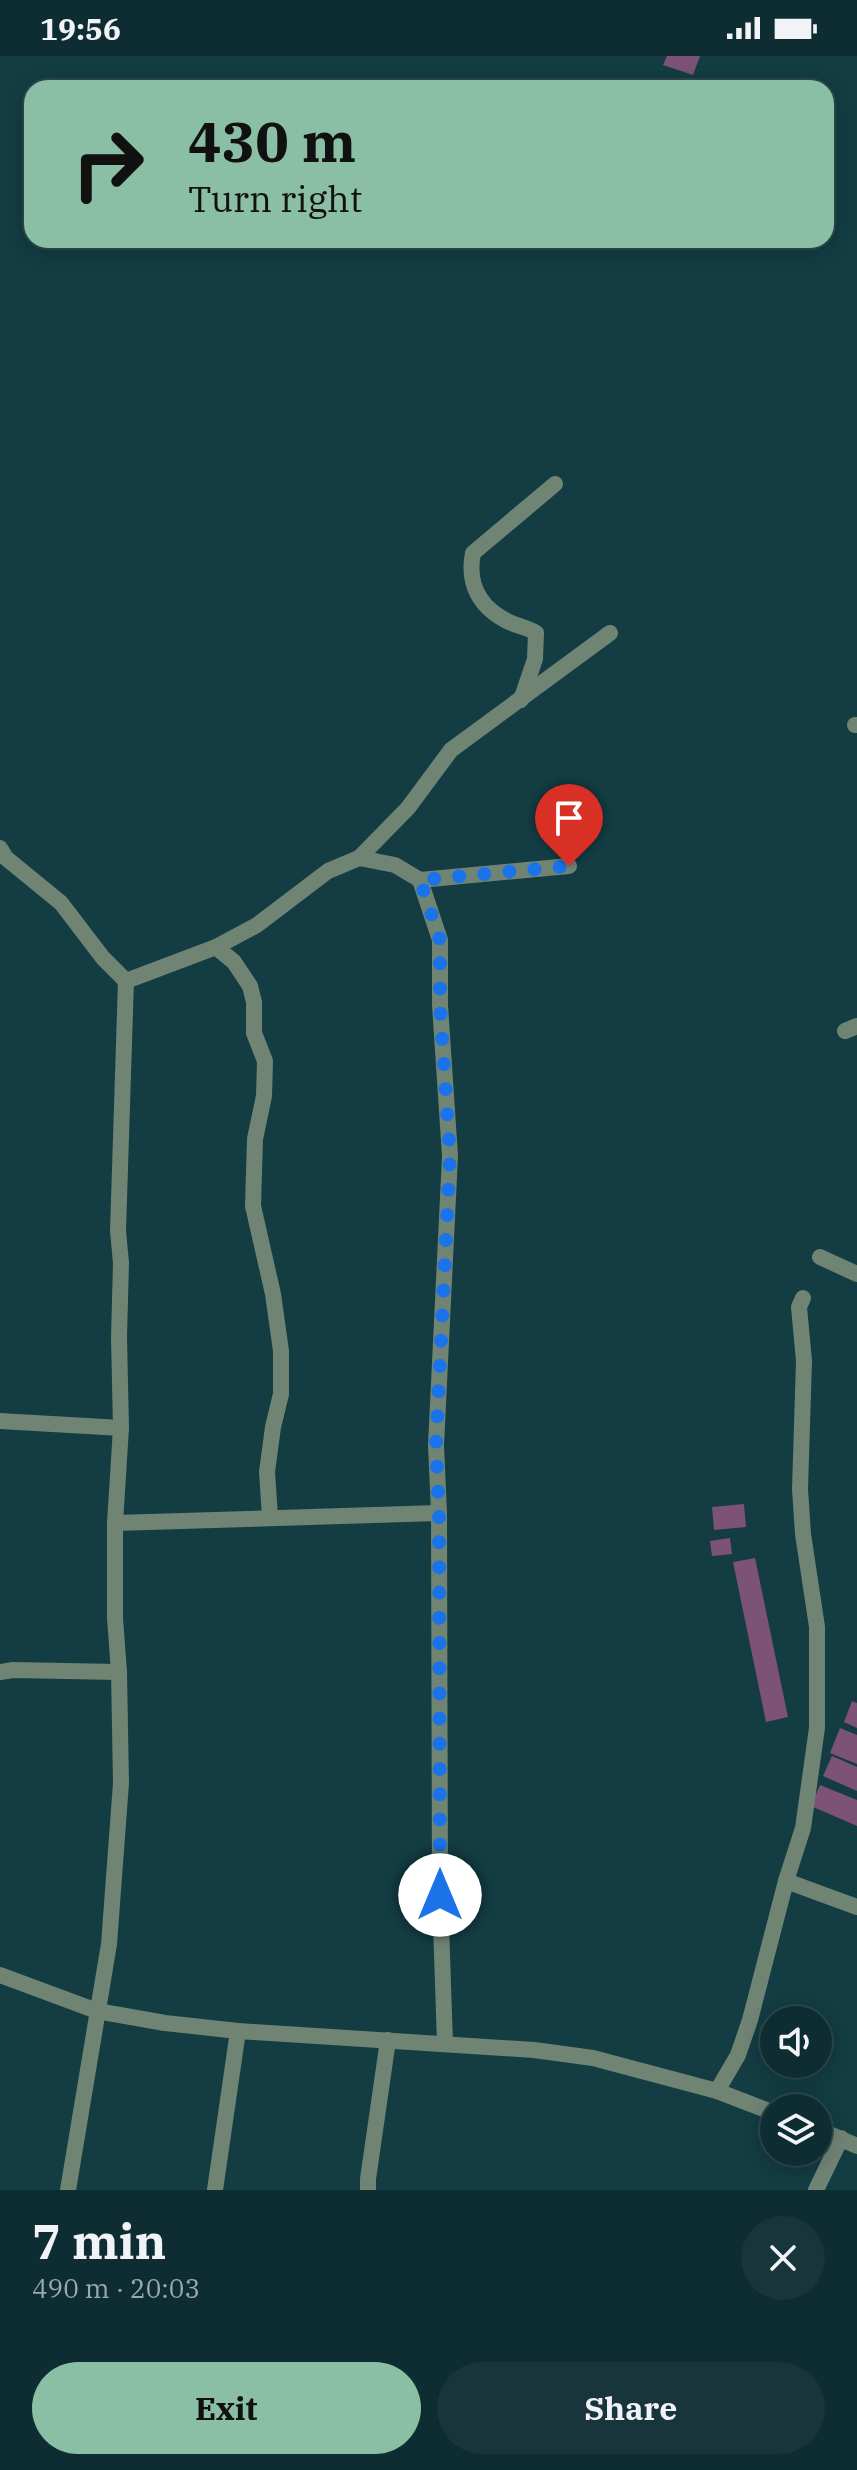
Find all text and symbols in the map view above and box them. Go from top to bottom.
text: 19:56 [40,9,121,48]
text: 430 m [188,105,356,177]
icon: right [56,112,160,216]
text: Turn right [188,175,362,222]
pin [535,784,603,866]
icon: arrive [547,796,591,840]
position arrow [398,1853,482,1937]
map controls [760,2006,832,2166]
button: sound [760,2006,832,2078]
button: layers [760,2094,832,2166]
text: 7 min [32,2210,166,2272]
button: close [741,2216,825,2300]
text: 490 m · 20:03 [32,2271,200,2305]
button: Exit [32,2362,421,2454]
button: Share [437,2362,825,2454]

